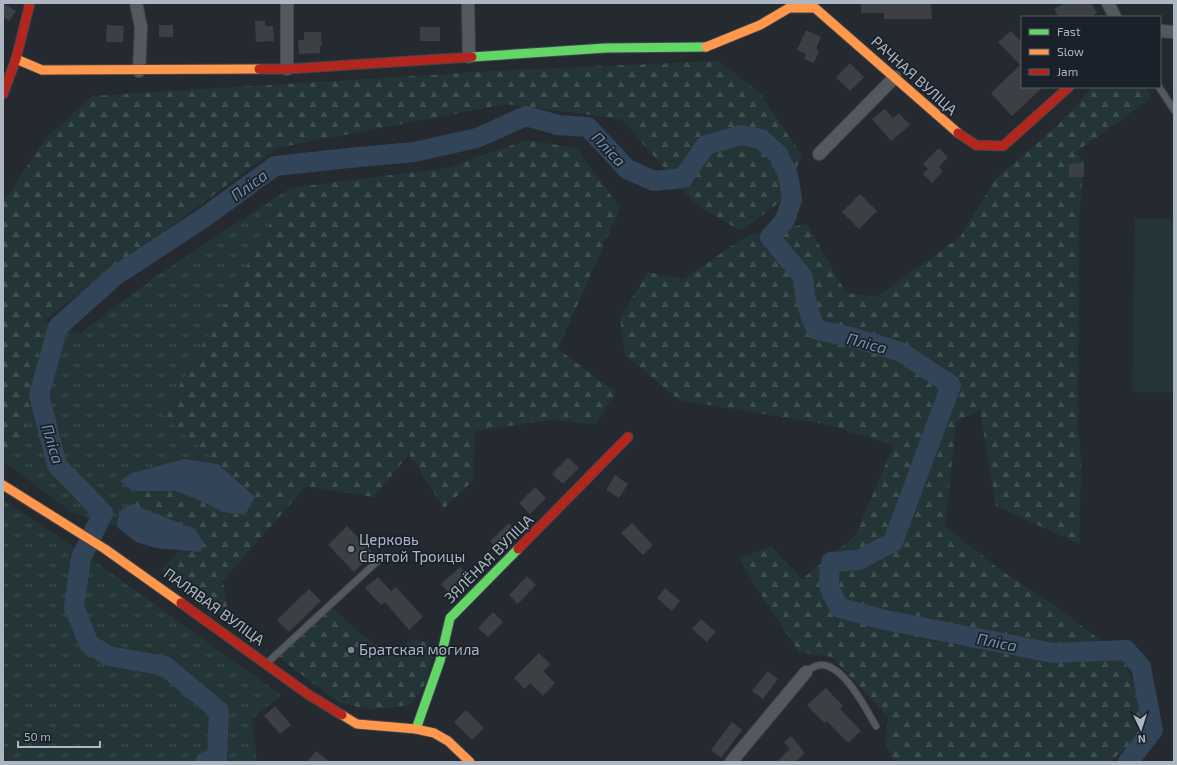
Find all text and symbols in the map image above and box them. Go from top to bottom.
legend [1021,16,1161,88]
text: Fast [1057,24,1081,38]
street label: РАЧНАЯ ВУЛІЦА [868,32,962,119]
text: Slow [1057,44,1084,58]
text: Jam [1057,64,1078,78]
water label: Пліса [588,127,630,170]
water label: Пліса [227,165,271,204]
water label: Пліса [845,328,889,357]
water label: Пліса [38,422,68,466]
street label: ЗЯЛЁНАЯ ВУЛІЦА [440,510,537,606]
place label: Церковь Святой Троицы [359,530,465,565]
marker: Церковь Святой Троицы [346,544,356,554]
street label: ПАЛЯВАЯ ВУЛІЦА [161,564,269,649]
water label: Пліса [975,628,1019,655]
place label: Братская могила [359,640,480,658]
marker: Братская могила [346,645,356,655]
north arrow [1121,709,1161,749]
scale bar [18,723,100,749]
text: 50 m [24,729,51,743]
text: N [1137,733,1146,746]

